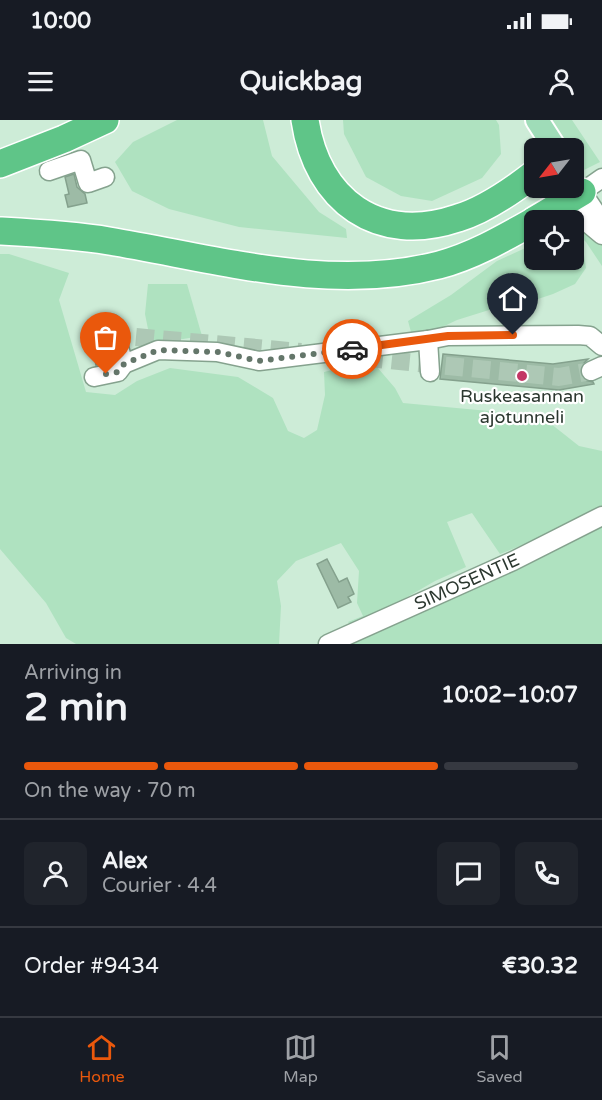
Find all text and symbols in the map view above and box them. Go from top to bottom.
text: 10:00 [30,8,91,34]
icon: menu [24,65,57,98]
text: Quickbag [239,65,363,98]
icon: person [545,65,578,98]
north arrow [524,138,584,198]
map controls [524,138,584,270]
button: locate [524,210,584,270]
pin [487,273,538,335]
icon: home [496,282,529,315]
pin [80,312,131,374]
courier [322,319,382,379]
icon: bag [89,321,122,354]
icon: car [336,333,369,366]
marker: Ruskeasannan ajotunneli [515,369,529,383]
place label: Ruskeasannan ajotunneli [460,385,584,428]
street label: SIMOSENTIE [411,549,523,615]
text: Arriving in [24,661,122,685]
text: 10:02–10:07 [441,682,578,708]
text: 2 min [24,684,128,731]
text: On the way · 70 m [24,779,196,803]
button: person [24,842,87,905]
button: chat [437,842,500,905]
button: phone [515,842,578,905]
text: Alex [102,848,148,874]
text: Courier · 4.4 [102,874,217,898]
text: Order #9434 [24,953,159,979]
text: €30.32 [502,953,578,979]
tab: Home [79,1031,125,1087]
tab: Map [283,1031,318,1087]
tab: Saved [476,1031,523,1087]

